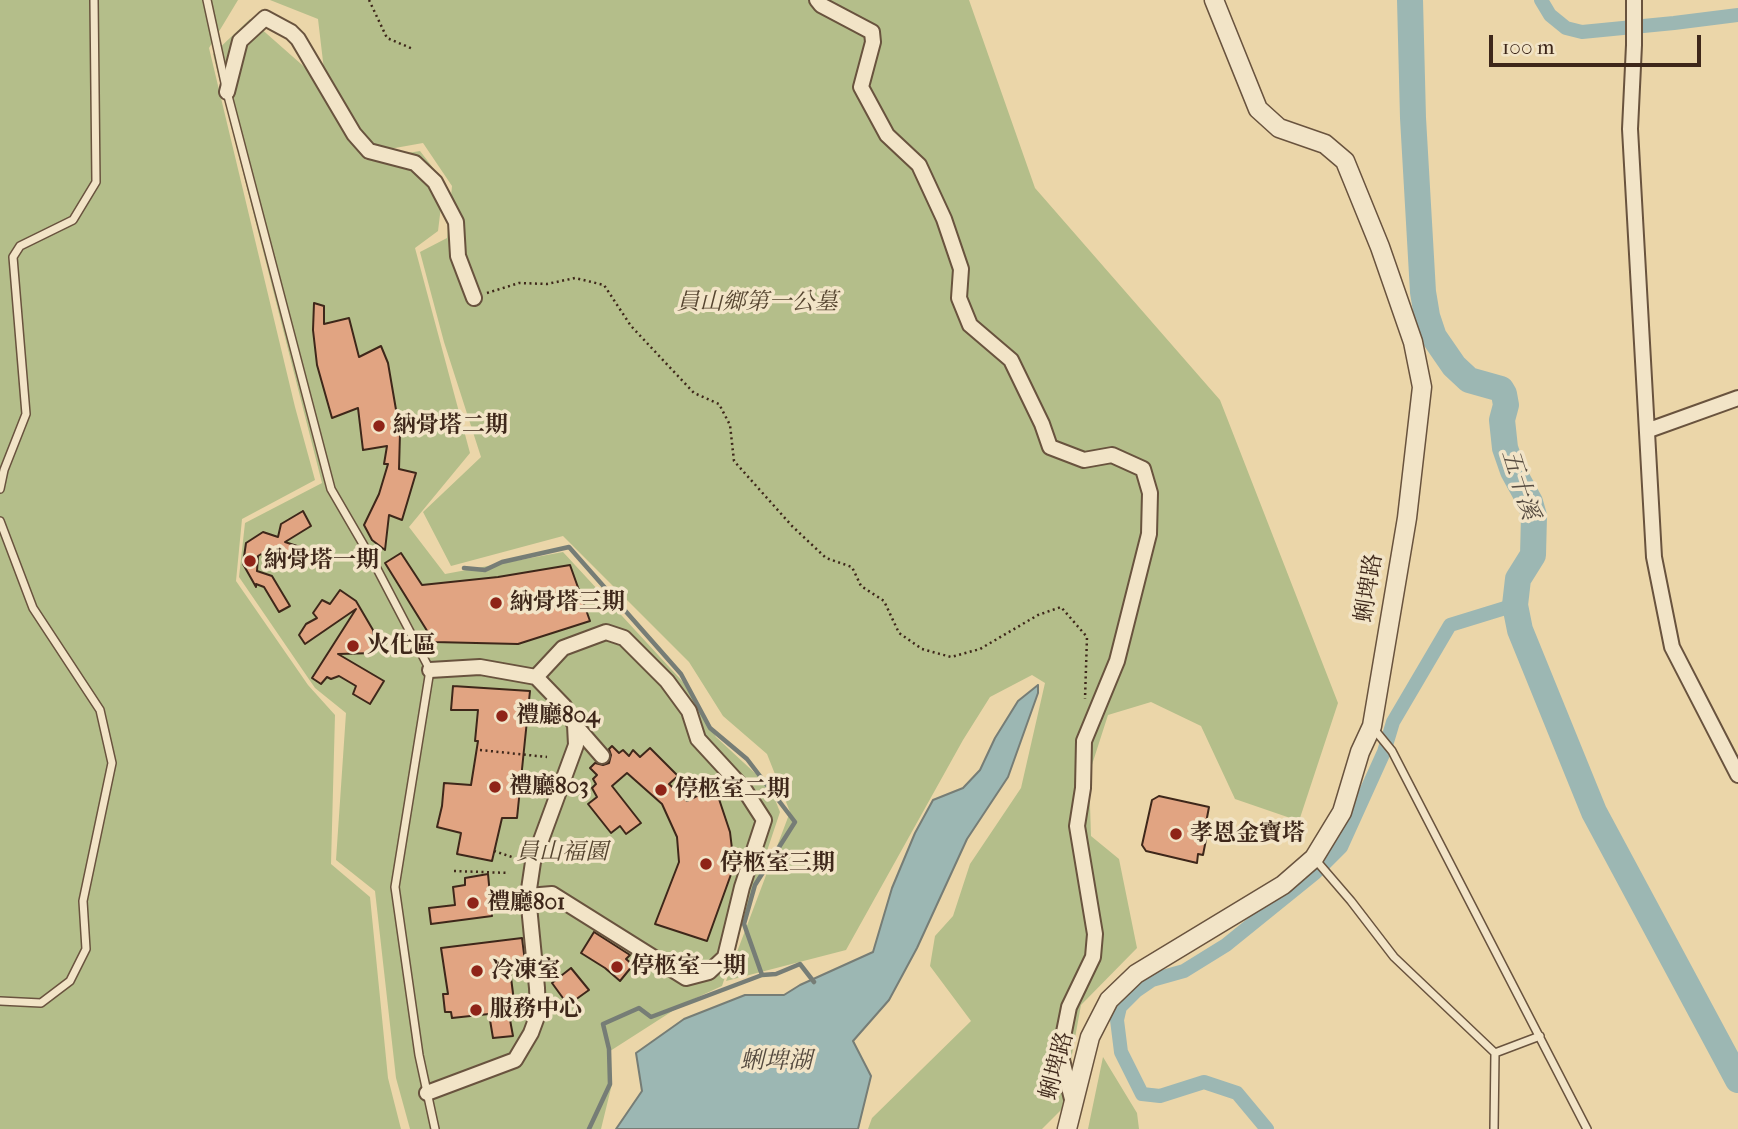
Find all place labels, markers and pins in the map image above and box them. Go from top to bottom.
place label: 納骨塔二期 [393,412,508,440]
marker: 納骨塔二期 [371,418,387,434]
place label: 納骨塔一期 [264,547,379,575]
marker: 納骨塔一期 [242,553,258,569]
place label: 納骨塔三期 [510,589,625,617]
marker: 納骨塔三期 [488,595,504,611]
place label: 火化區 [367,632,436,660]
marker: 火化區 [345,638,361,654]
place label: 禮廳804 [516,702,600,730]
marker: 禮廳804 [494,708,510,724]
place label: 禮廳803 [509,773,589,801]
place label: 停柩室二期 [675,776,790,804]
marker: 禮廳803 [487,779,503,795]
marker: 停柩室二期 [653,782,669,798]
place label: 孝恩金寶塔 [1190,820,1305,848]
marker: 孝恩金寶塔 [1168,826,1184,842]
place label: 停柩室三期 [720,850,835,878]
marker: 停柩室三期 [698,856,714,872]
place label: 禮廳801 [487,889,565,917]
marker: 禮廳801 [465,895,481,911]
place label: 停柩室一期 [631,953,746,981]
place label: 冷凍室 [491,957,560,985]
marker: 停柩室一期 [609,959,625,975]
marker: 冷凍室 [469,963,485,979]
place label: 服務中心 [490,996,582,1024]
marker: 服務中心 [468,1002,484,1018]

